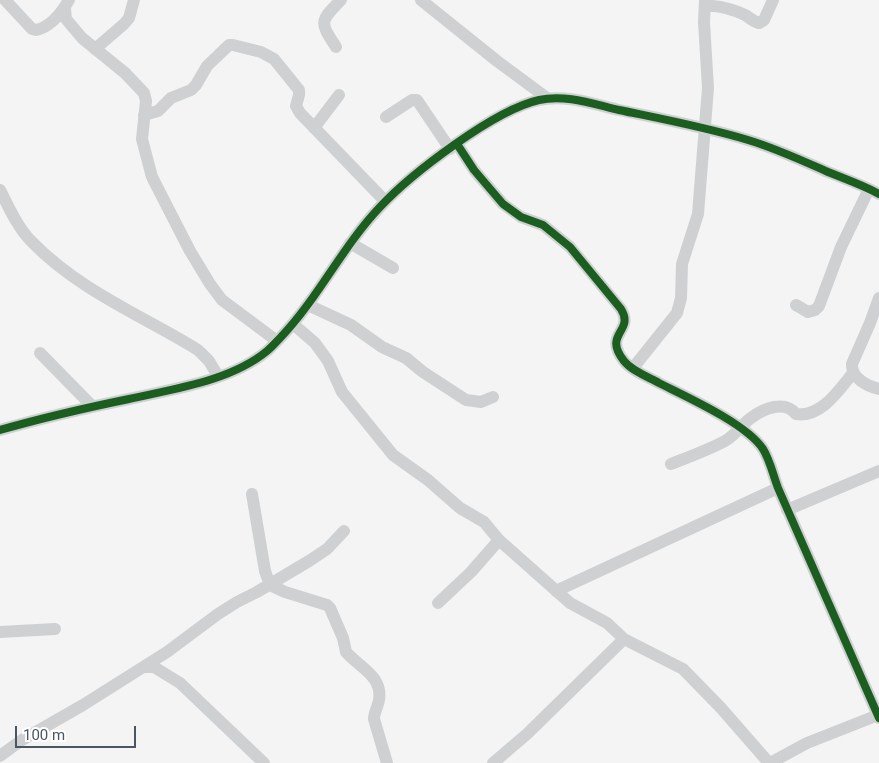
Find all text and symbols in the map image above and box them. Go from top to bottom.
scale bar [18,716,139,748]
text: 100 m [23,726,65,744]

